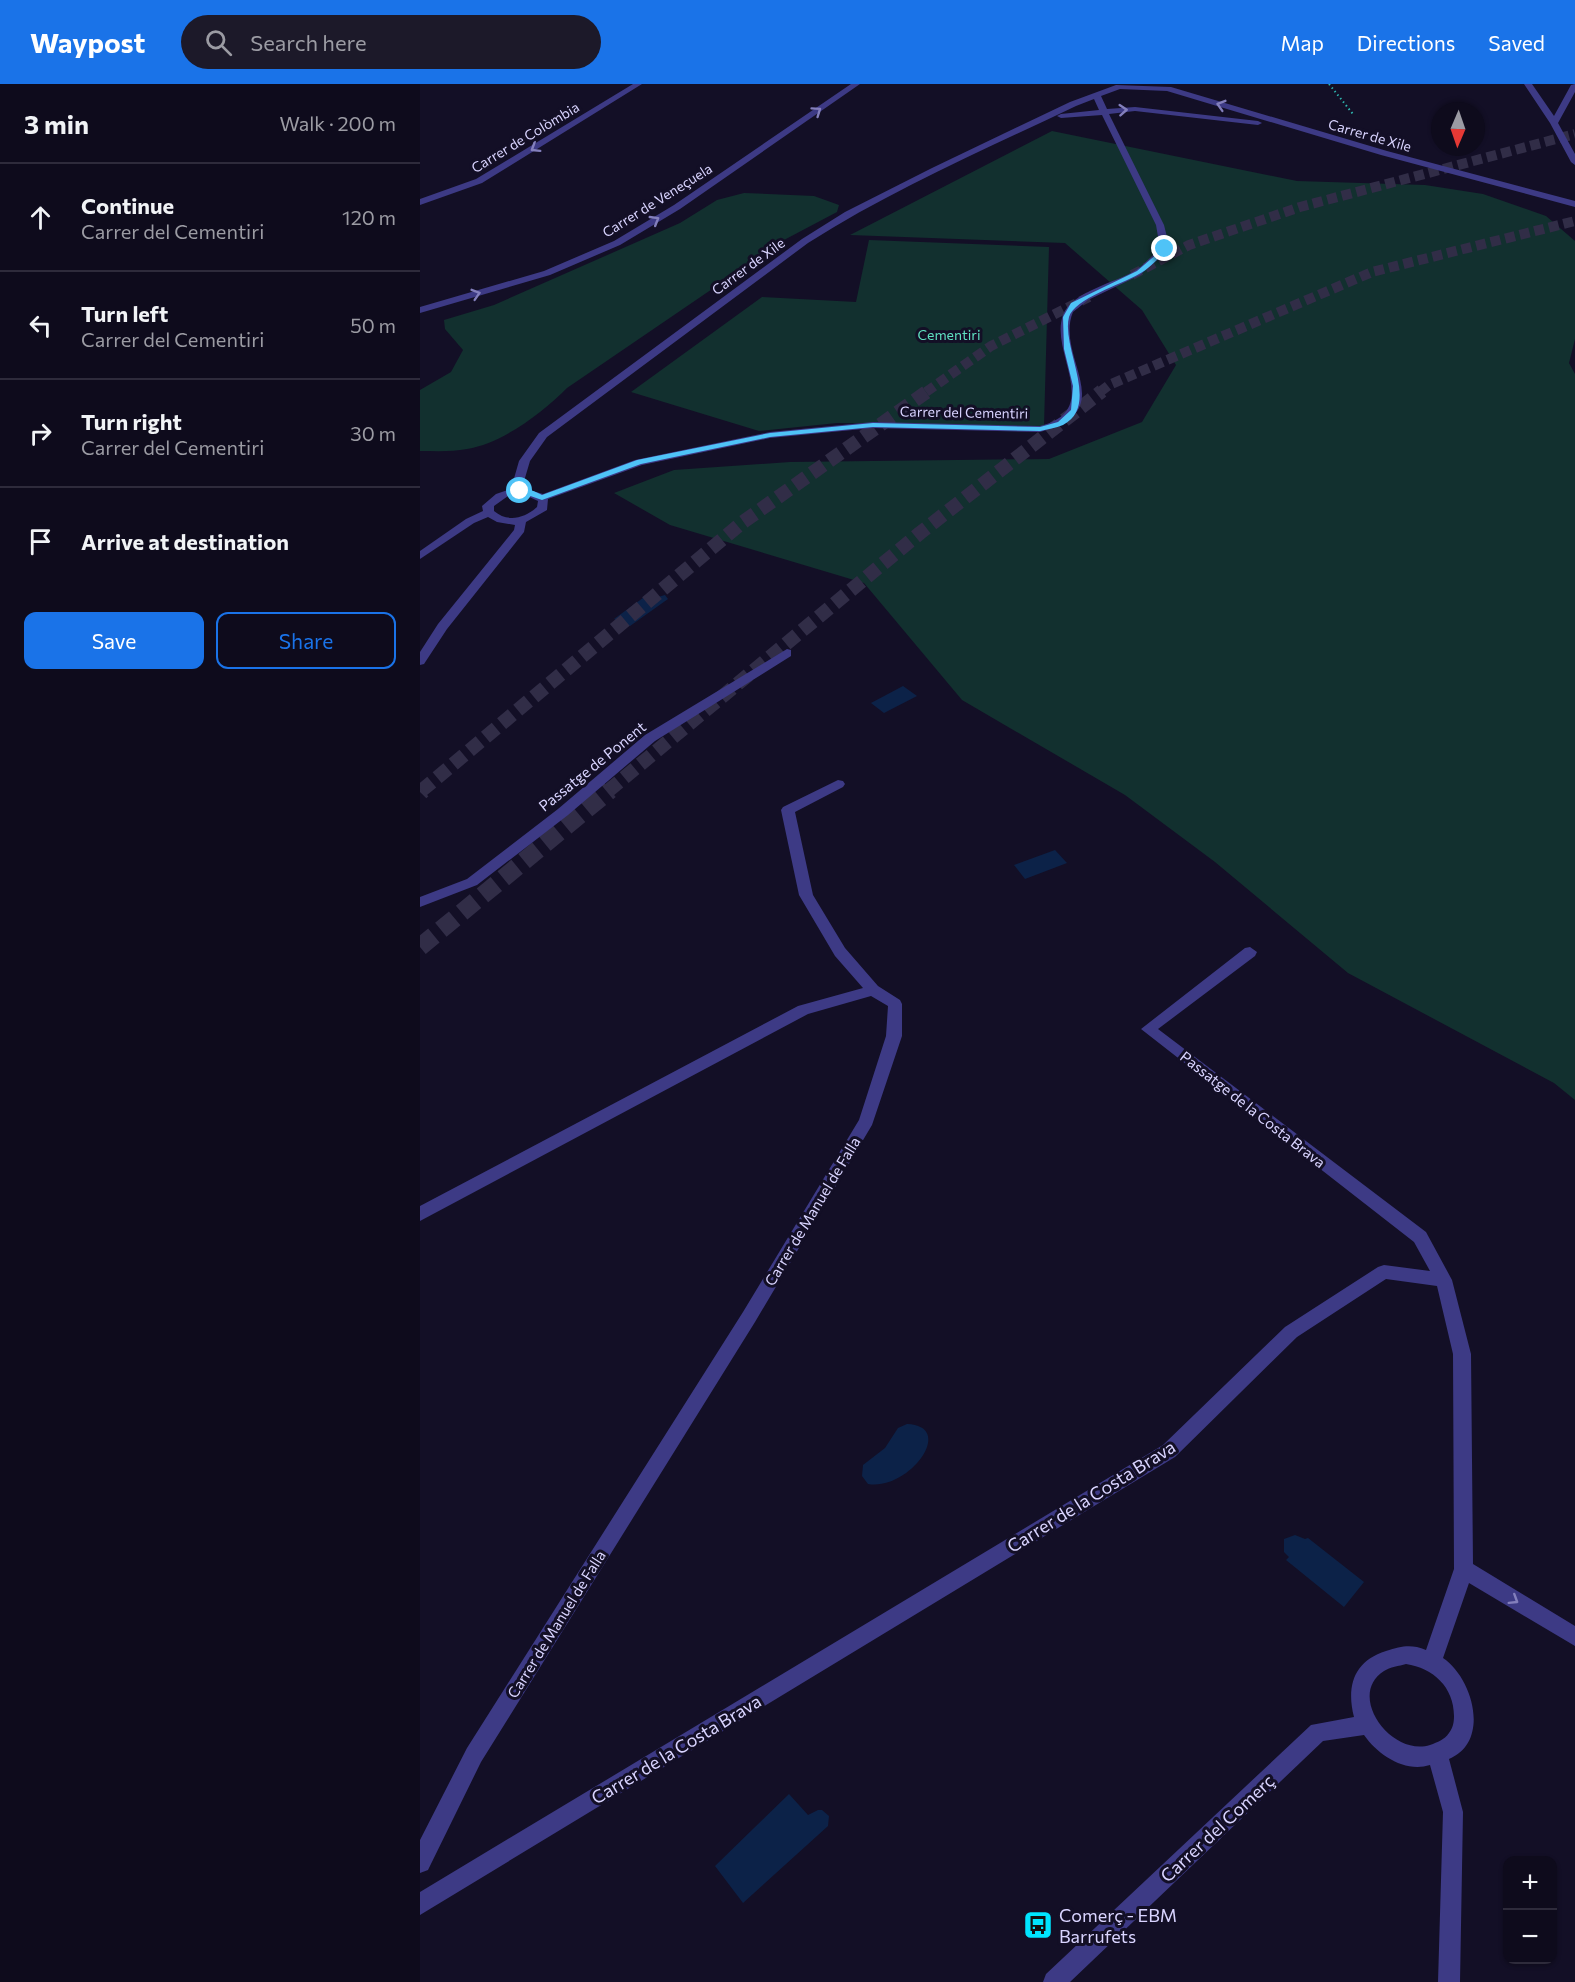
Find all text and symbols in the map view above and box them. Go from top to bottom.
search box [181,15,601,69]
text: Waypost [30,25,145,59]
icon: search [202,26,235,59]
text: Search here [250,29,367,56]
text: Map [1281,30,1324,55]
text: Directions [1357,30,1455,55]
text: Saved [1488,30,1545,55]
street label: Carrer de Colòmbia [468,98,582,176]
one-way arrow [1216,100,1227,112]
north arrow [1431,102,1485,156]
one-way arrow [1119,103,1128,116]
one-way arrow [810,107,821,118]
text: 3 min [24,108,89,139]
text: Walk · 200 m [279,111,396,135]
street label: Carrer de Xile [1326,115,1414,155]
one-way arrow [531,141,541,153]
street label: Carrer de Veneçuela [599,159,715,241]
text: Continue [81,192,174,219]
icon: ahead [24,201,57,234]
text: 120 m [342,205,396,229]
one-way arrow [649,215,660,227]
text: Carrer del Cementiri [81,219,264,243]
street label: Carrer de Xile [708,234,788,298]
route end [1151,235,1177,261]
one-way arrow [470,289,481,301]
text: Turn left [81,300,168,327]
icon: left [24,309,57,342]
text: 50 m [350,313,396,337]
park label: Cementiri [917,326,981,343]
text: Carrer del Cementiri [81,327,264,351]
street label: Carrer del Cementiri [900,402,1028,422]
text: Turn right [81,408,182,435]
icon: right [24,417,57,450]
text: 30 m [350,421,396,445]
text: Carrer del Cementiri [81,435,264,459]
route start [506,477,532,503]
icon: arrive [24,525,57,558]
text: Arrive at destination [81,528,289,555]
button: Save [24,612,204,669]
button: Share [216,612,396,669]
street label: Passatge de Ponent [535,717,649,815]
street label: Passatge de la Costa Brava [1177,1047,1329,1171]
street label: Carrer de Manuel de Falla [760,1133,864,1289]
street label: Carrer de la Costa Brava [1003,1435,1179,1557]
street label: Carrer de Manuel de Falla [503,1547,609,1701]
one-way arrow [1508,1592,1518,1604]
street label: Carrer de la Costa Brava [587,1690,765,1808]
street label: Carrer del Comerç [1155,1769,1279,1886]
map controls [1503,1856,1557,1964]
button: + [1503,1856,1557,1910]
place label: Comerç - EBM Barrufets [1059,1904,1177,1947]
bus stop icon: Comerç - EBM Barrufets [1022,1909,1054,1941]
button: − [1503,1910,1557,1964]

